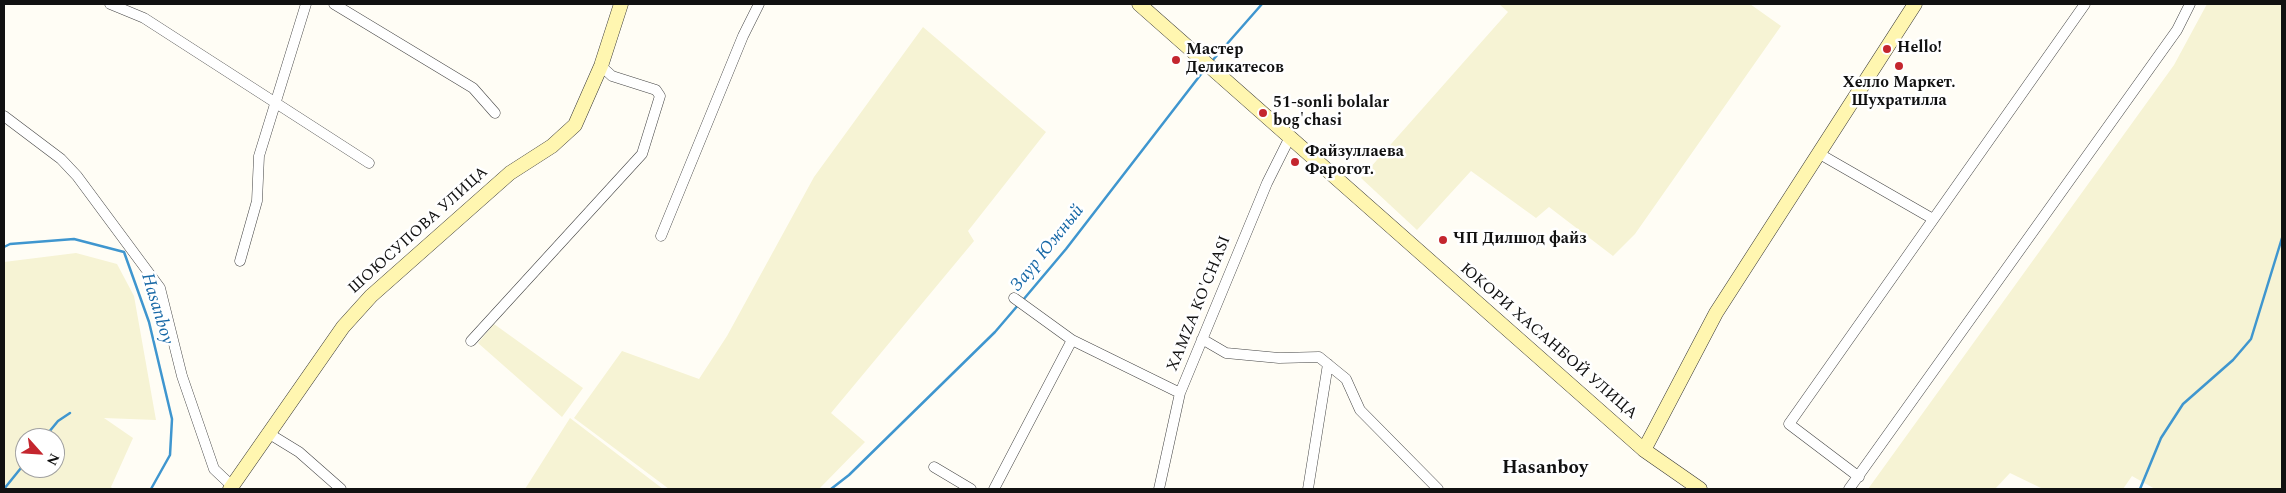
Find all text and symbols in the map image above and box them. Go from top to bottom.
place label: Hello! [1897,39,1942,59]
place label: Мастер Деликатесов [1186,41,1284,79]
marker: Hello! [1881,43,1893,55]
marker: Мастер Деликатесов [1170,54,1182,66]
marker: Хелло Маркет. Шухратилла [1893,60,1905,72]
place label: Хелло Маркет. Шухратилла [1842,74,1956,112]
place label: 51-sonli bolalar bog'chasi [1273,94,1389,132]
marker: 51-sonli bolalar bog'chasi [1257,107,1269,119]
place label: Файзуллаева Фарогот. [1305,143,1404,181]
marker: Файзуллаева Фарогот. [1289,156,1301,168]
street label: ШОЮСУПОВА УЛИЦА [345,163,493,299]
water label: Заур Южный [1006,201,1090,297]
place label: ЧП Дилшод файз [1453,230,1587,250]
street label: XAMZA KO'CHASI [1164,234,1236,374]
marker: ЧП Дилшод файз [1437,234,1449,246]
street label: ЮКОРИ ХАСАНБОЙ УЛИЦА [1455,260,1641,424]
water label: Hasanboy [135,271,177,347]
north arrow [15,428,65,478]
text: N [41,450,65,469]
district label: Hasanboy [1502,458,1588,480]

